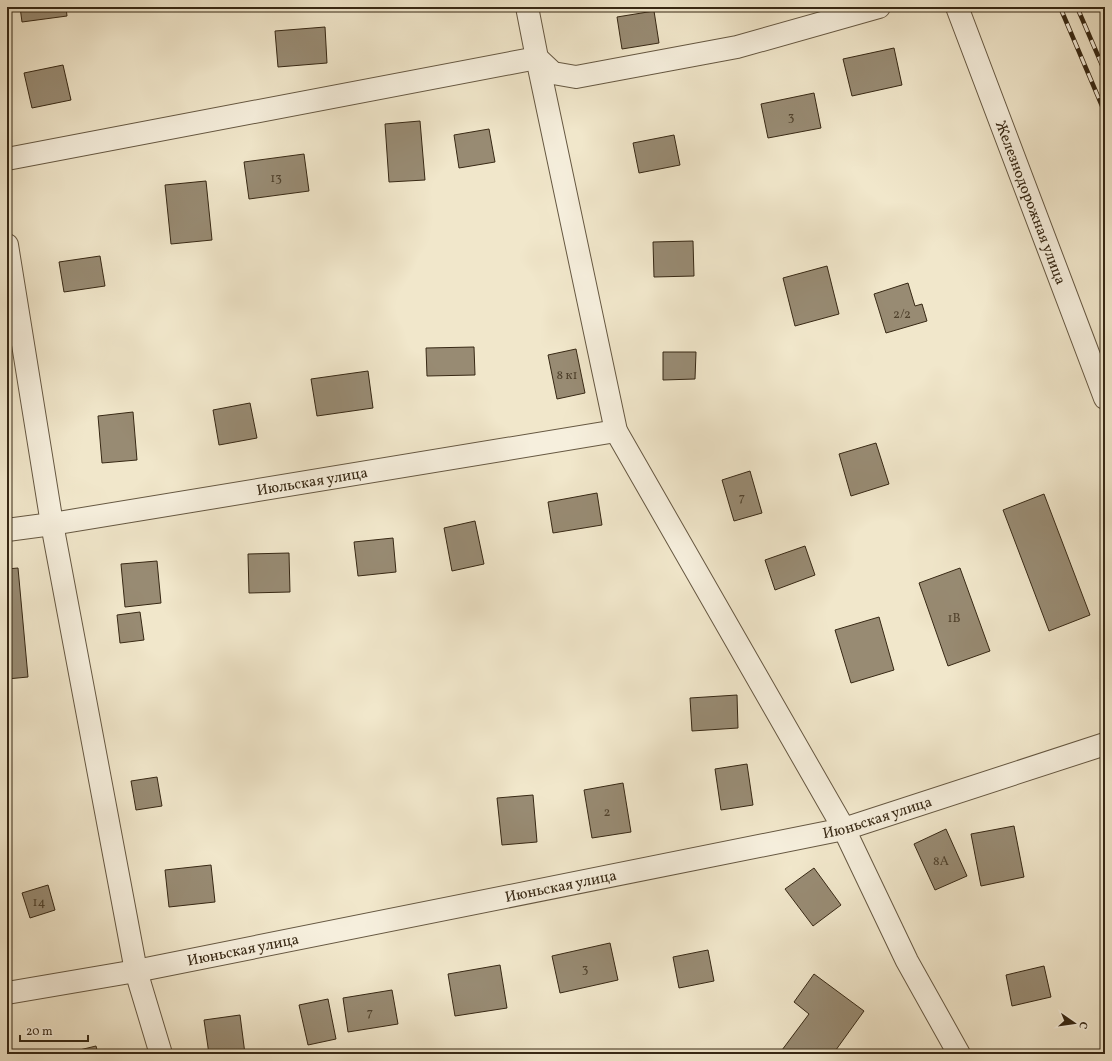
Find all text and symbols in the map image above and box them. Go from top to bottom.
house number: 3 [788,109,795,127]
street label: Железнодорожная улица [989,118,1070,288]
house number: 13 [270,170,282,188]
house number: 2/2 [893,306,911,324]
house number: 8 к1 [556,367,578,385]
street label: Июльская улица [255,463,370,502]
house number: 7 [739,489,745,507]
house number: 1В [947,610,961,628]
street label: Июньская улица [821,792,935,845]
house number: 2 [604,804,611,822]
house number: 8А [933,853,949,871]
street label: Июньская улица [503,866,619,909]
house number: 14 [33,894,46,912]
street label: Июньская улица [186,930,301,972]
house number: 3 [582,961,589,979]
north arrow [1054,1003,1094,1043]
house number: 7 [367,1004,373,1022]
scale bar [20,1017,88,1043]
text: С [1074,1020,1090,1030]
text: 20 m [26,1024,53,1040]

